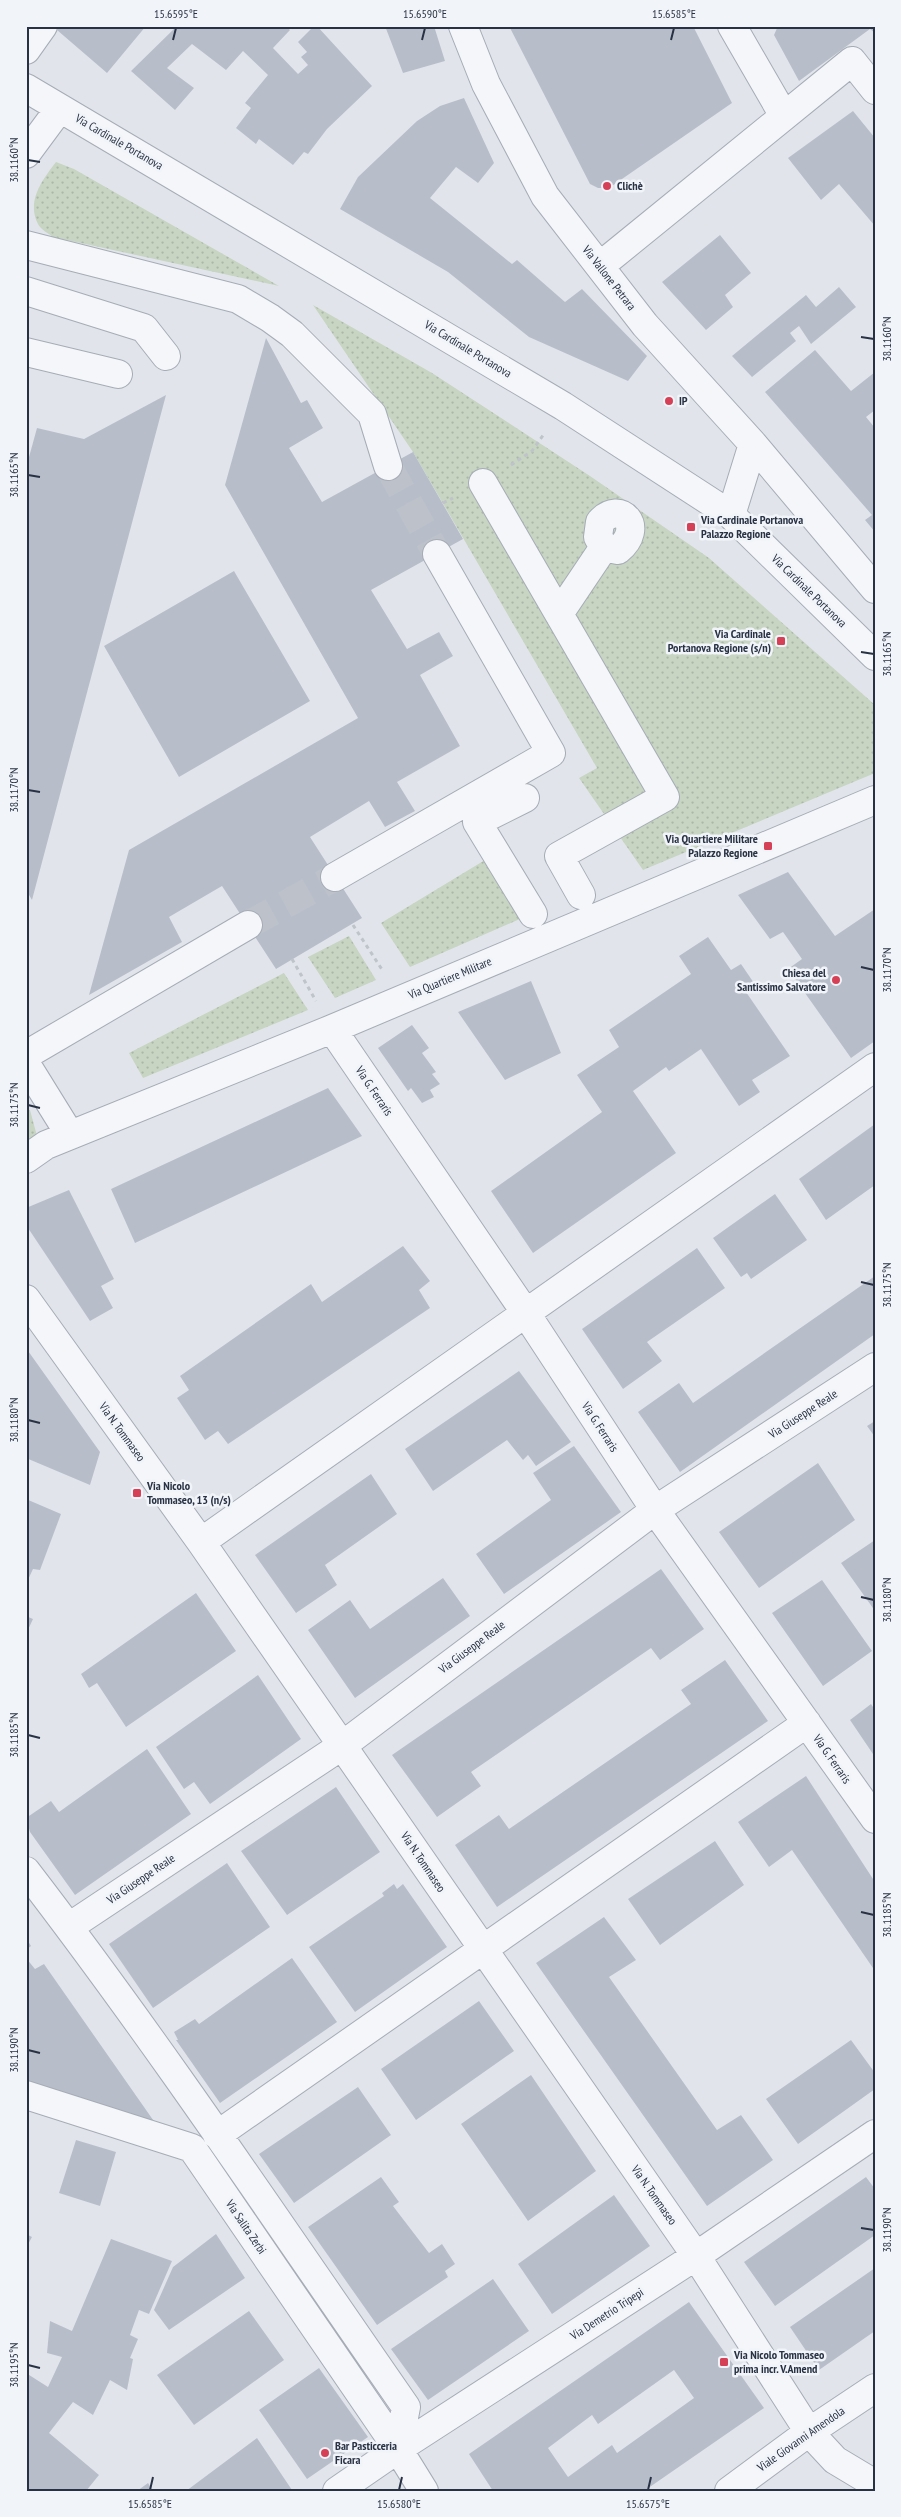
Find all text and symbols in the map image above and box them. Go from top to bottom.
text: 15.6595°E [154,6,198,21]
text: 15.6590°E [403,6,447,21]
text: 15.6585°E [652,6,696,21]
street label: Via Cardinale Portanova [72,110,166,173]
text: 38.1160°N [6,137,21,183]
place label: Clichè [617,178,643,193]
marker: Clichè [601,180,613,192]
street label: Via Vallone Petrara [579,242,639,313]
street label: Via Cardinale Portanova [421,316,515,381]
text: 38.1160°N [879,316,894,362]
place label: IP [679,393,688,408]
marker: IP [663,395,675,407]
text: 38.1165°N [6,452,21,498]
place label: Via Cardinale Portanova Palazzo Regione [700,512,803,541]
marker: Via Cardinale Portanova Palazzo Regione [685,521,697,533]
street label: Via Cardinale Portanova [768,550,850,630]
place label: Via Cardinale Portanova Regione (s/n) [668,626,771,655]
text: 38.1165°N [879,631,894,677]
marker: Via Cardinale Portanova Regione (s/n) [775,635,787,647]
text: 38.1170°N [6,767,21,813]
place label: Via Quartiere Militare Palazzo Regione [664,831,758,860]
marker: Via Quartiere Militare Palazzo Regione [762,840,774,852]
text: 38.1170°N [879,947,894,993]
street label: Via Quartiere Militare [405,953,494,1002]
place label: Chiesa del Santissimo Salvatore [737,965,826,994]
marker: Chiesa del Santissimo Salvatore [830,974,842,986]
street label: Via G. Ferraris [352,1062,396,1118]
text: 38.1175°N [6,1082,21,1128]
text: 38.1175°N [879,1262,894,1308]
street label: Via Giuseppe Reale [765,1386,840,1442]
text: 38.1180°N [6,1397,21,1443]
street label: Via N. Tommaseo [95,1398,149,1464]
street label: Via G. Ferraris [578,1398,622,1455]
place label: Via Nicolo Tommaseo, 13 (n/s) [146,1478,231,1507]
marker: Via Nicolo Tommaseo, 13 (n/s) [131,1487,143,1499]
text: 38.1180°N [879,1577,894,1623]
street label: Via Giuseppe Reale [435,1617,508,1677]
text: 38.1185°N [6,1712,21,1758]
street label: Via G. Ferraris [809,1730,855,1786]
street label: Via N. Tommaseo [397,1828,449,1895]
street label: Via Giuseppe Reale [103,1850,178,1907]
text: 38.1185°N [879,1892,894,1938]
text: 38.1190°N [6,2027,21,2073]
street label: Via N. Tommaseo [628,2161,680,2227]
street label: Via Salita Zerbi [222,2196,270,2257]
text: 38.1190°N [879,2207,894,2253]
street label: Via Demetrio Tripepi [566,2284,646,2343]
text: 38.1195°N [6,2342,21,2388]
place label: Via Nicolo Tommaseo prima incr. V.Amend [733,2347,825,2376]
marker: Via Nicolo Tommaseo prima incr. V.Amend [718,2356,730,2368]
street label: Viale Giovanni Amendola [753,2403,847,2475]
place label: Bar Pasticceria Ficara [335,2438,397,2467]
marker: Bar Pasticceria Ficara [319,2447,331,2459]
text: 15.6585°E [128,2496,172,2511]
text: 15.6580°E [377,2496,421,2511]
text: 15.6575°E [626,2496,670,2511]

